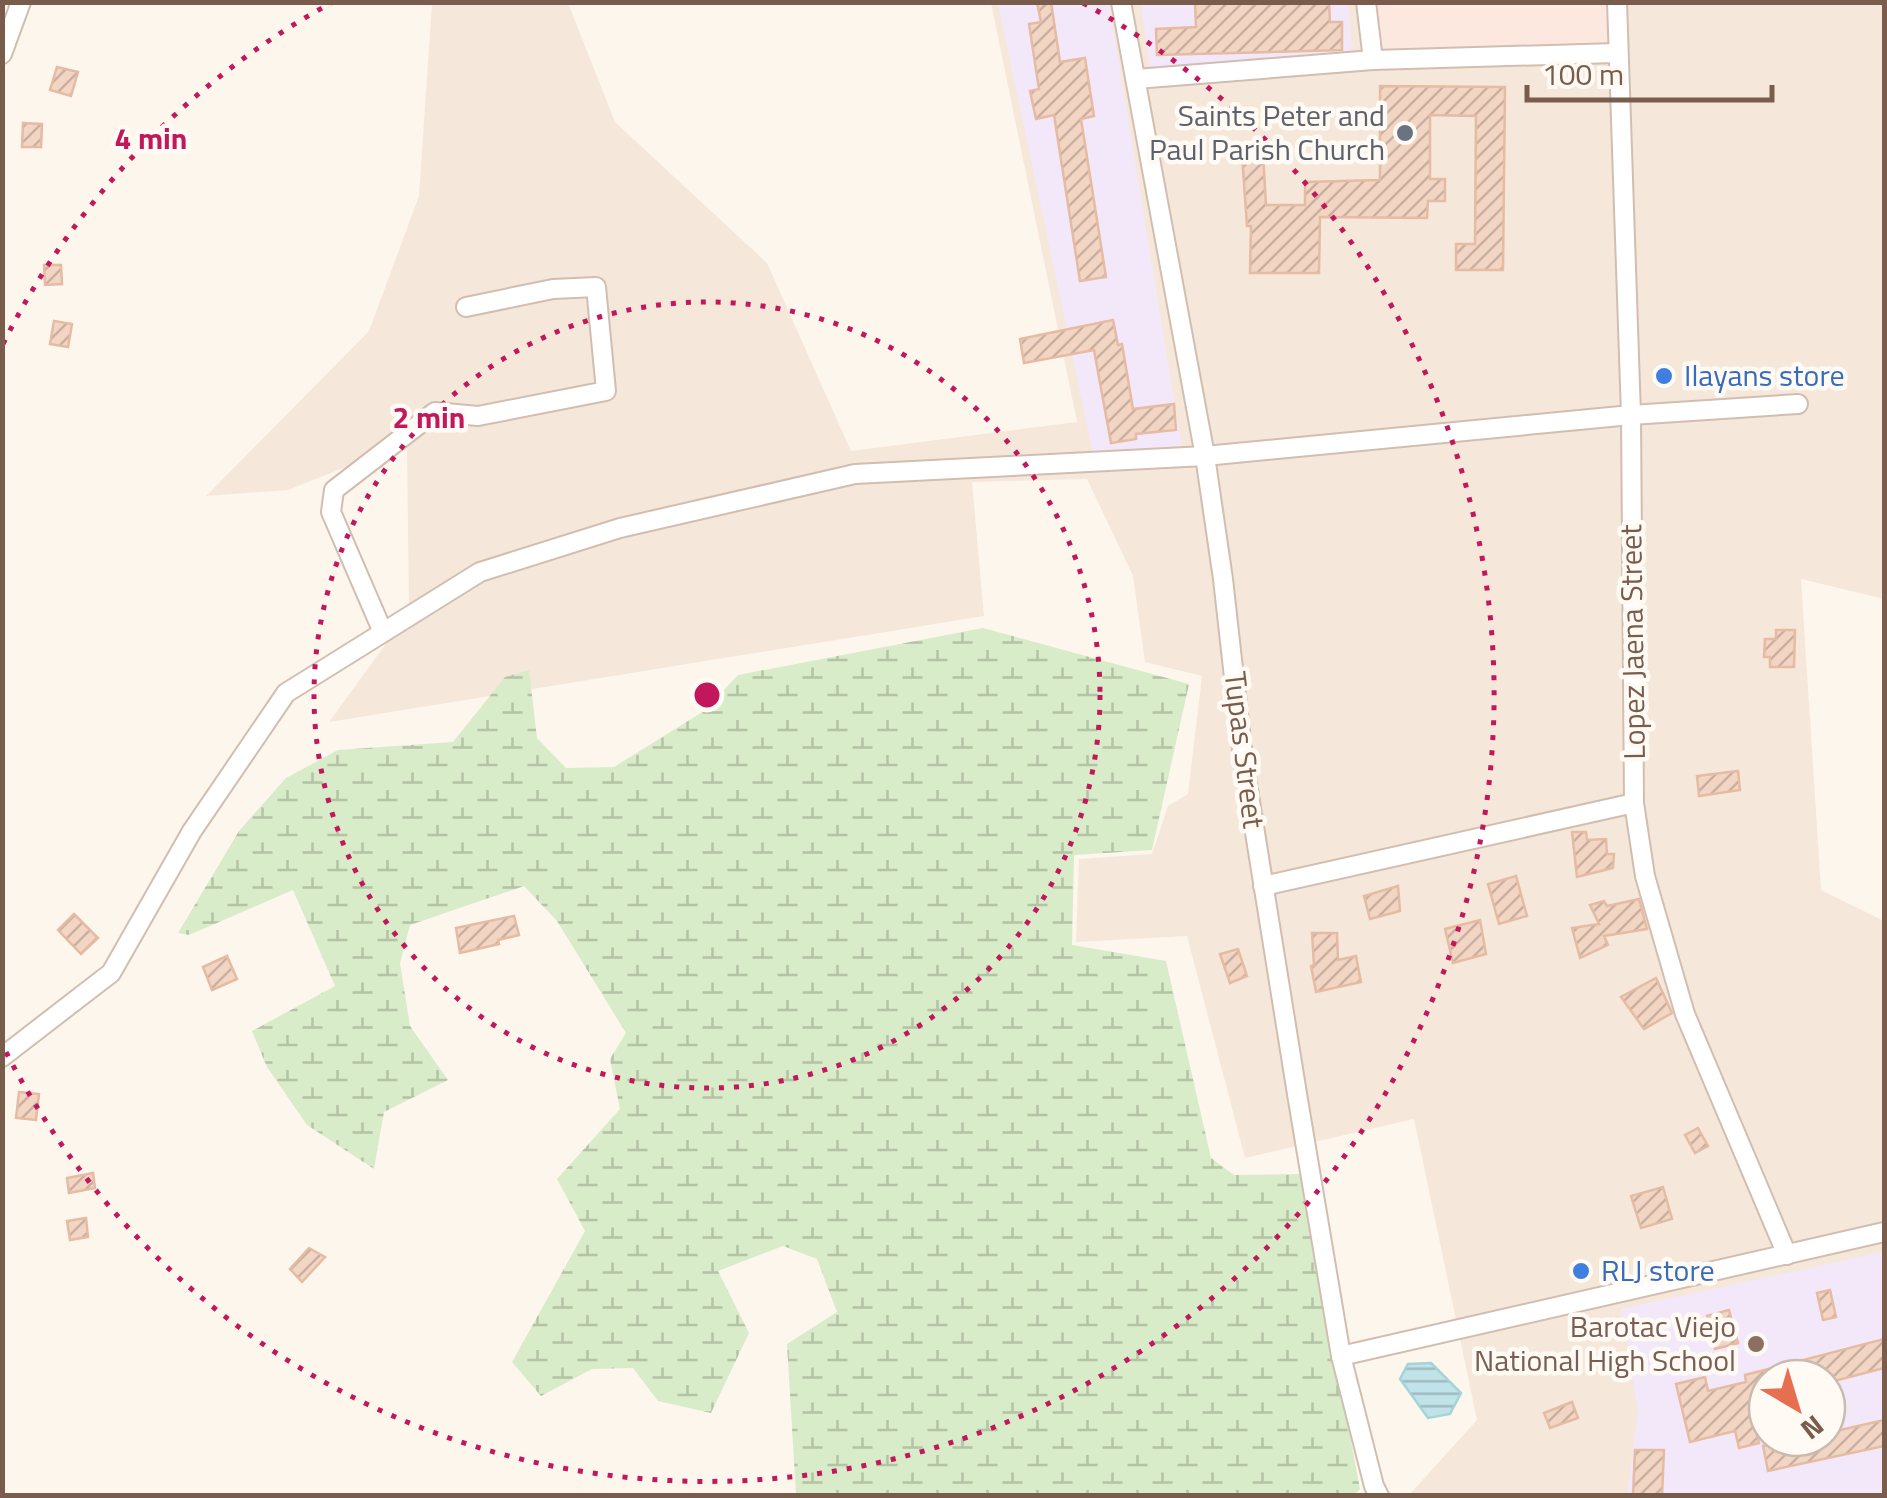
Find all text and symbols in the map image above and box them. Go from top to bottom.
scale bar [1527,40,1772,102]
text: 100 m [1542,51,1624,97]
place label: Saints Peter and Paul Parish Church [1149,92,1385,172]
text: 4 min [115,115,187,161]
marker: Saints Peter and Paul Parish Church [1394,122,1416,144]
place label: Ilayans store [1684,352,1845,398]
marker: Ilayans store [1653,365,1675,387]
text: 2 min [393,394,465,440]
street label: Lopez Jaena Street [1607,524,1657,760]
street label: Tupas Street [1213,669,1277,831]
centre of rings [689,677,725,713]
place label: RLJ store [1601,1247,1715,1293]
marker: RLJ store [1570,1260,1592,1282]
place label: Barotac Viejo National High School [1474,1303,1736,1383]
marker: Barotac Viejo National High School [1745,1333,1767,1355]
north arrow [1747,1358,1847,1458]
text: N [1792,1405,1834,1451]

